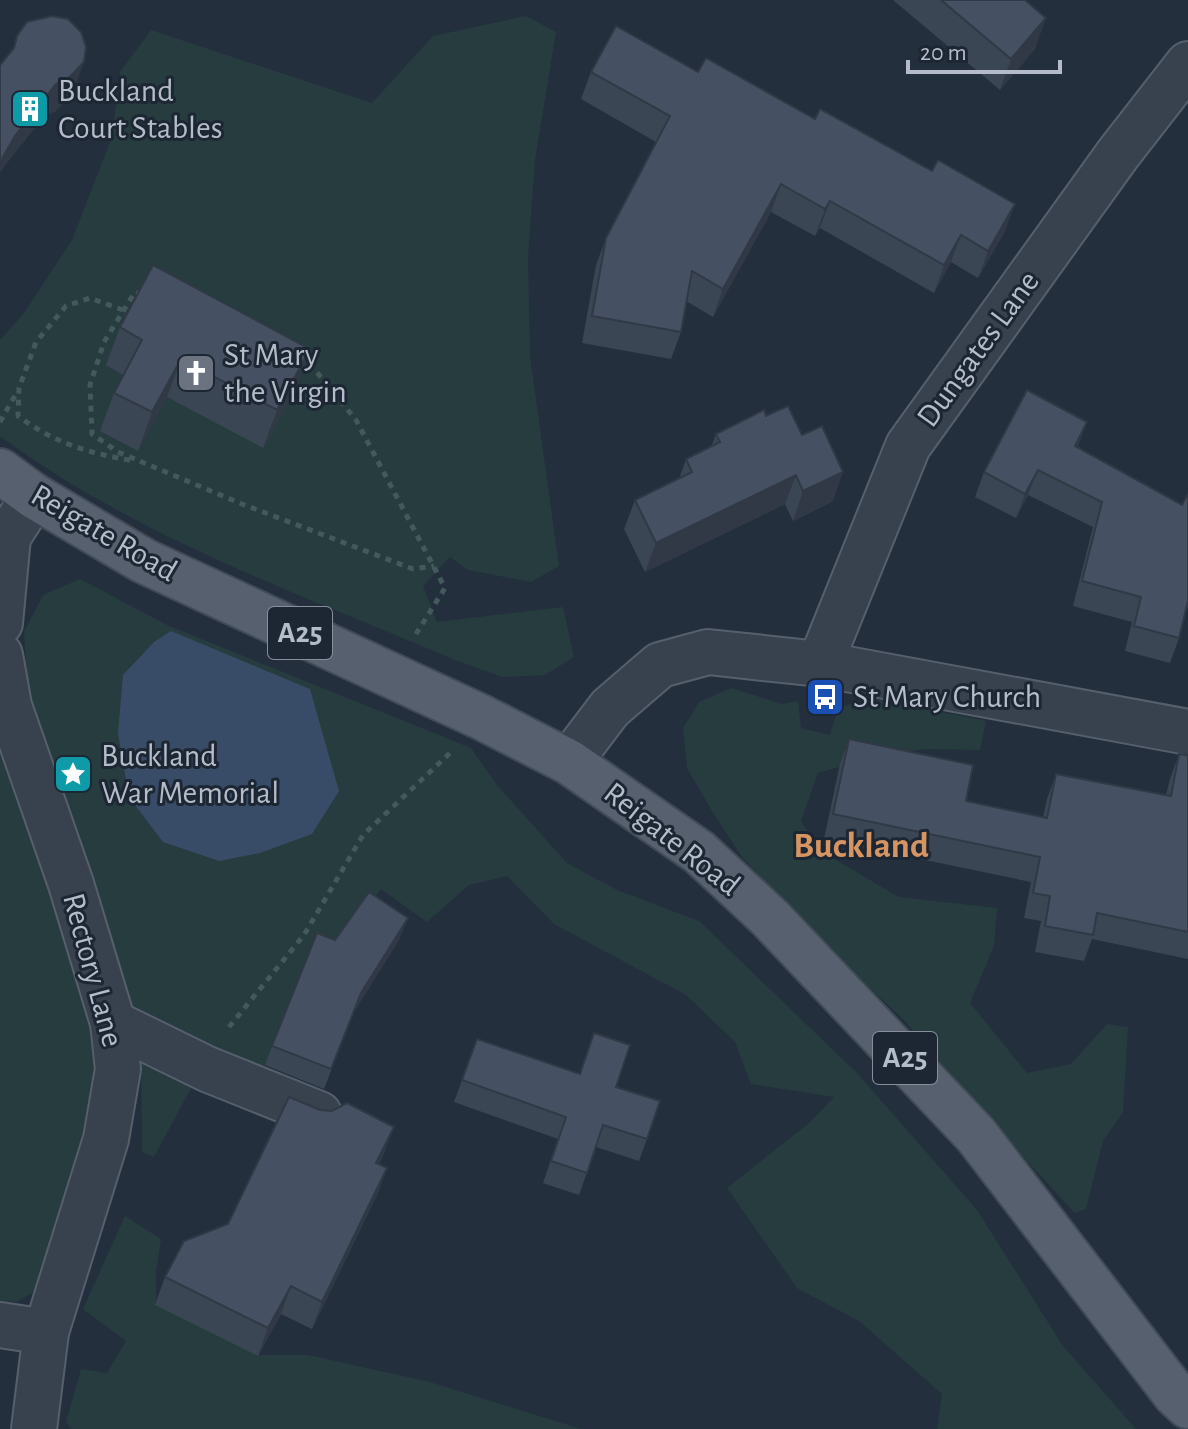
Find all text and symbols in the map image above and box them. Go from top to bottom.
scale bar [908,24,1060,74]
text: 20 m [920,41,967,65]
place label: Buckland Court Stables [58,75,223,144]
building icon: Buckland Court Stables [9,88,51,130]
street label: Dungates Lane [911,265,1045,433]
place label: St Mary the Virgin [224,339,347,408]
church icon: St Mary the Virgin [175,352,217,394]
street label: Reigate Road [26,479,182,587]
road number: A25 [268,607,332,659]
bus stop icon: St Mary Church [804,676,846,718]
place label: St Mary Church [853,681,1041,713]
place label: Buckland War Memorial [101,740,279,809]
place icon: Buckland War Memorial [52,753,94,795]
street label: Reigate Road [598,776,746,902]
district label: Buckland [793,828,929,864]
street label: Rectory Lane [57,890,129,1050]
road number: A25 [873,1032,937,1084]

